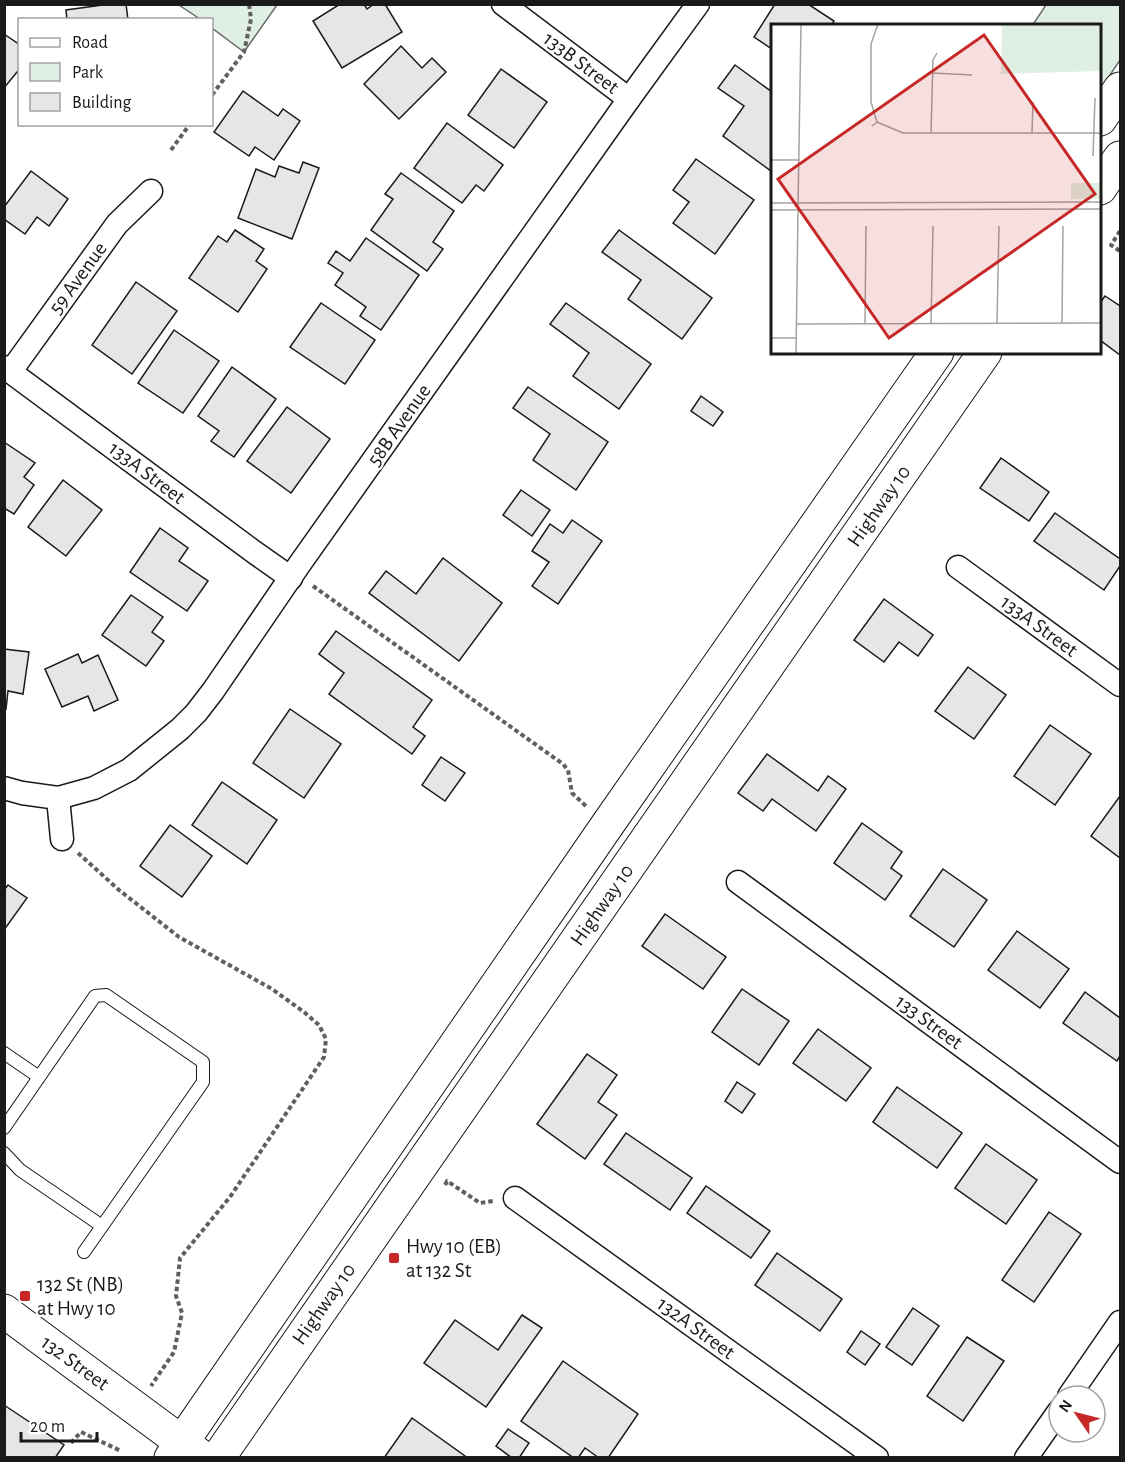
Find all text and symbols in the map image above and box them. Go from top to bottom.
legend [18,18,213,126]
inset map [771,24,1101,354]
street label: 133B Street [539,28,623,98]
text: Road [72,34,108,52]
text: Park [72,64,104,82]
text: Building [72,94,132,112]
street label: 59 Avenue [45,238,111,318]
street label: 58B Avenue [363,380,435,470]
street label: 133A Street [105,438,189,509]
street label: Highway 10 [843,461,915,551]
street label: 133A Street [997,591,1082,661]
street label: Highway 10 [566,860,638,950]
street label: 133 Street [892,991,967,1053]
place label: Hwy 10 (EB) at 132 St [406,1236,502,1281]
marker: Hwy 10 (EB) at 132 St [387,1251,401,1265]
street label: Highway 10 [288,1259,360,1349]
place label: 132 St (NB) at Hwy 10 [37,1274,124,1319]
marker: 132 St (NB) at Hwy 10 [18,1289,32,1303]
street label: 132A Street [653,1293,739,1363]
street label: 132 Street [37,1331,113,1395]
north arrow [1047,1384,1107,1444]
text: N [1056,1397,1075,1415]
scale bar [21,1405,98,1443]
text: 20 m [30,1418,65,1436]

